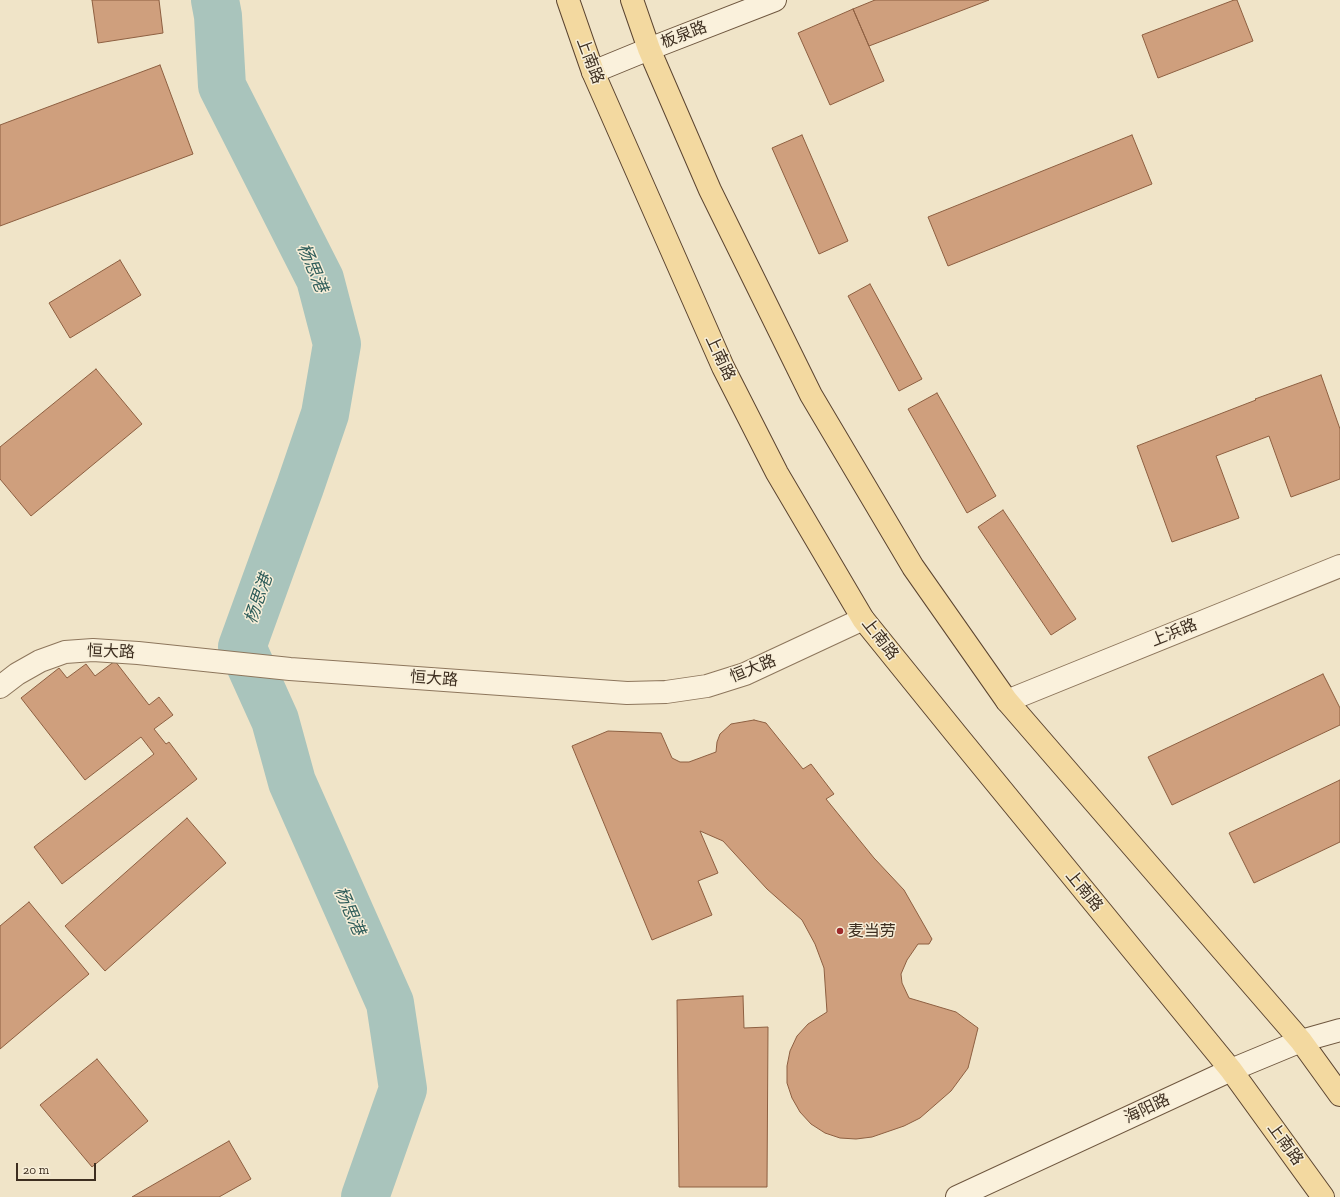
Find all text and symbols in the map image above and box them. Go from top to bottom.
street label: 板泉路 [658,17,710,53]
street label: 上南路 [572,35,608,87]
water label: 杨思港 [293,241,331,295]
street label: 上南路 [701,332,739,384]
water label: 杨思港 [241,572,277,626]
street label: 上南路 [858,614,902,664]
street label: 上浜路 [1148,615,1200,651]
street label: 恒大路 [87,642,135,662]
street label: 恒大路 [727,651,779,687]
street label: 恒大路 [409,668,459,690]
street label: 上南路 [1061,866,1107,916]
water label: 杨思港 [329,884,369,938]
place label: 麦当劳 [848,921,896,941]
marker: 麦当劳 [835,926,845,936]
street label: 海阳路 [1121,1090,1173,1128]
street label: 上南路 [1263,1119,1307,1169]
scale bar [18,1155,98,1181]
text: 20 m [23,1163,49,1177]

